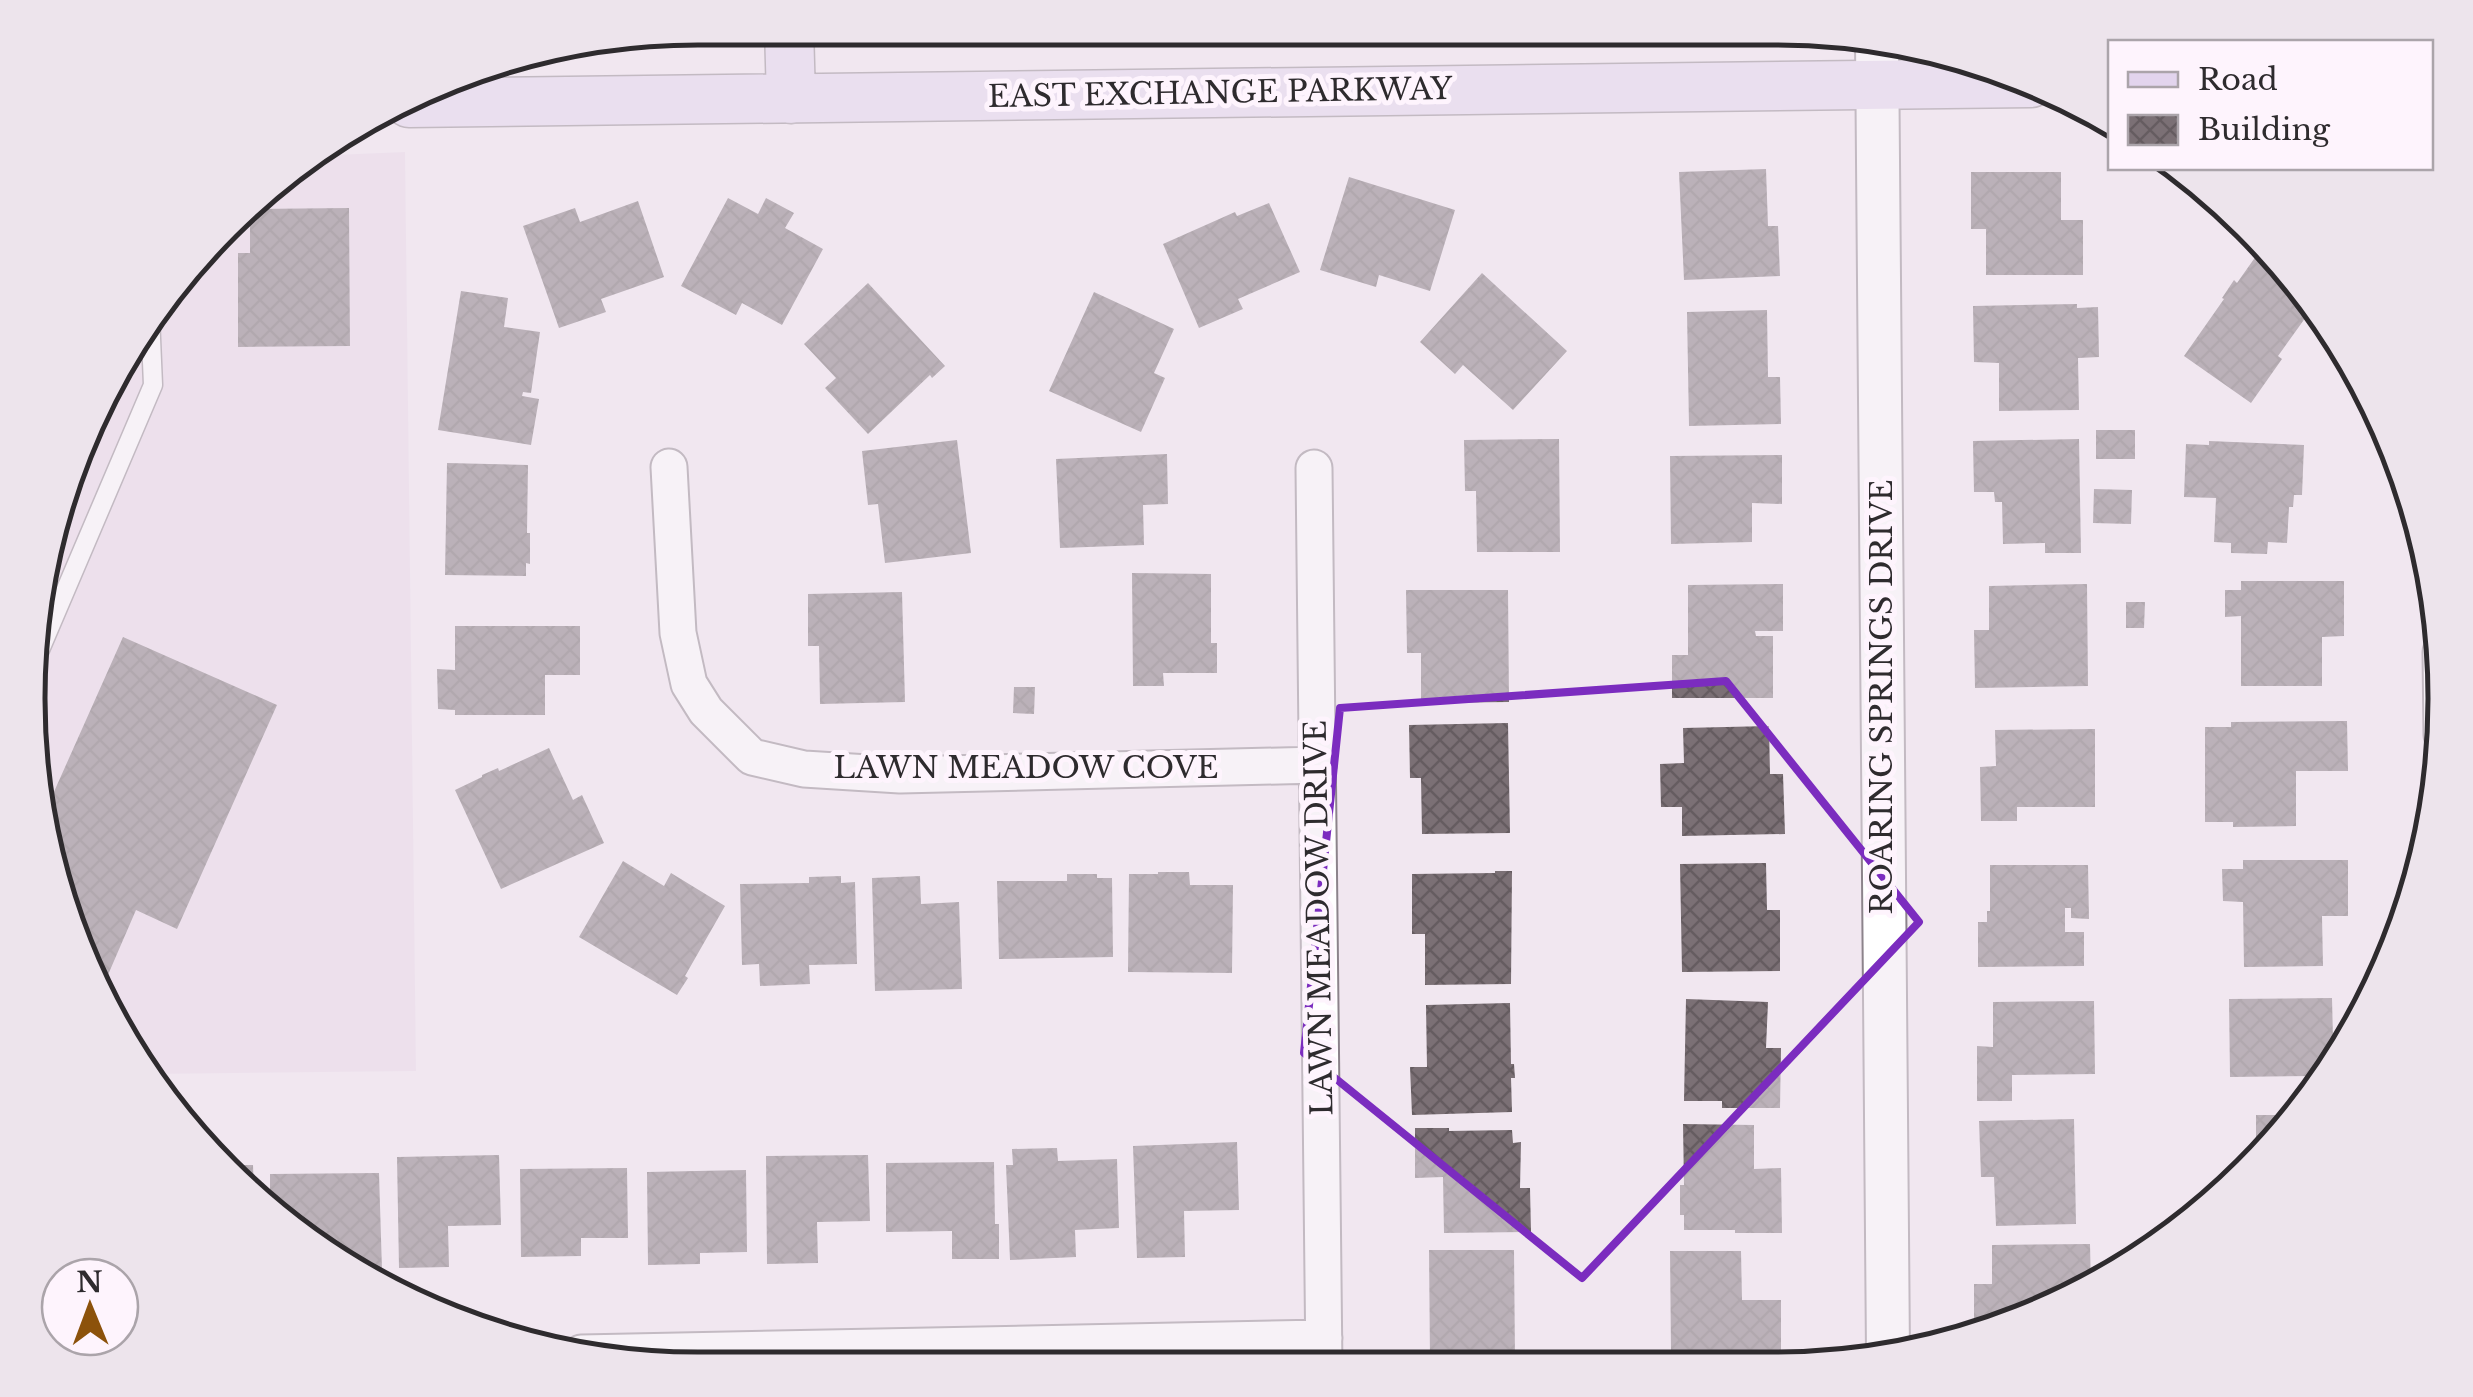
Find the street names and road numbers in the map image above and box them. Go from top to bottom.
street label: EAST EXCHANGE PARKWAY [987,70,1454,115]
street label: ROARING SPRINGS DRIVE [1863,480,1900,914]
street label: LAWN MEADOW DRIVE [1297,720,1340,1116]
street label: LAWN MEADOW COVE [833,749,1219,786]

